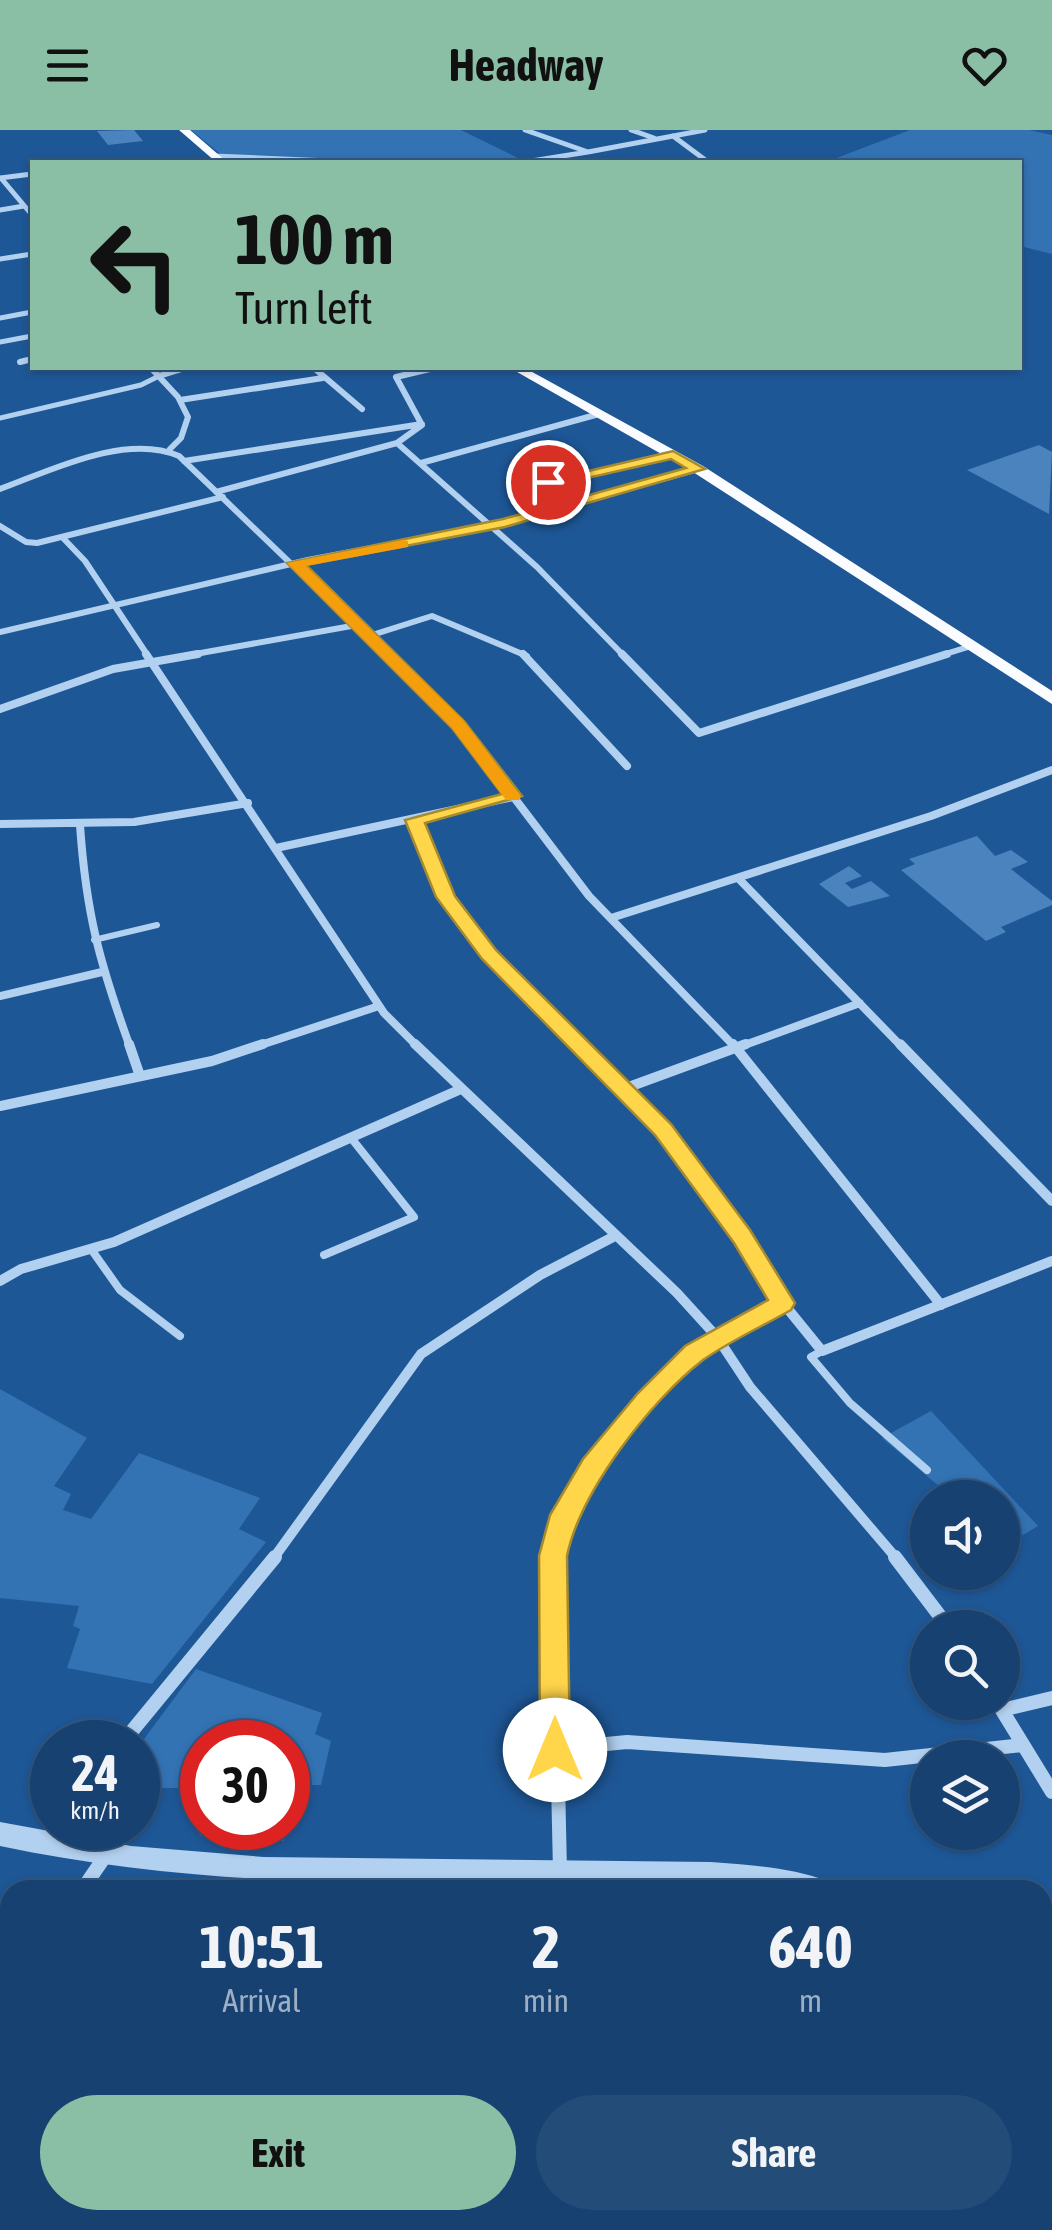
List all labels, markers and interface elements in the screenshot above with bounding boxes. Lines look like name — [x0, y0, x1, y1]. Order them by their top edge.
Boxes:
icon: menu — [40, 38, 95, 93]
icon: heart — [957, 38, 1012, 93]
text: Headway — [449, 39, 603, 91]
text: 100 m — [235, 199, 394, 279]
icon: left — [70, 200, 200, 330]
text: Turn left — [235, 282, 373, 334]
pin — [506, 440, 591, 525]
icon: arrive — [521, 455, 576, 510]
map controls — [910, 1480, 1020, 1850]
button: sound — [910, 1480, 1020, 1590]
button: search — [910, 1610, 1020, 1720]
position arrow — [503, 1698, 607, 1802]
speed limit sign: 30 — [180, 1720, 310, 1850]
button: layers — [910, 1740, 1020, 1850]
text: 24 — [71, 1744, 118, 1802]
text: km/h — [70, 1796, 120, 1824]
text: 10:51 — [199, 1912, 324, 1981]
text: 2 — [532, 1912, 560, 1981]
text: 640 — [768, 1912, 853, 1981]
text: Arrival — [222, 1982, 301, 2019]
text: min — [523, 1982, 569, 2019]
text: m — [799, 1982, 822, 2019]
button: Exit — [40, 2095, 516, 2210]
button: Share — [536, 2095, 1012, 2210]

